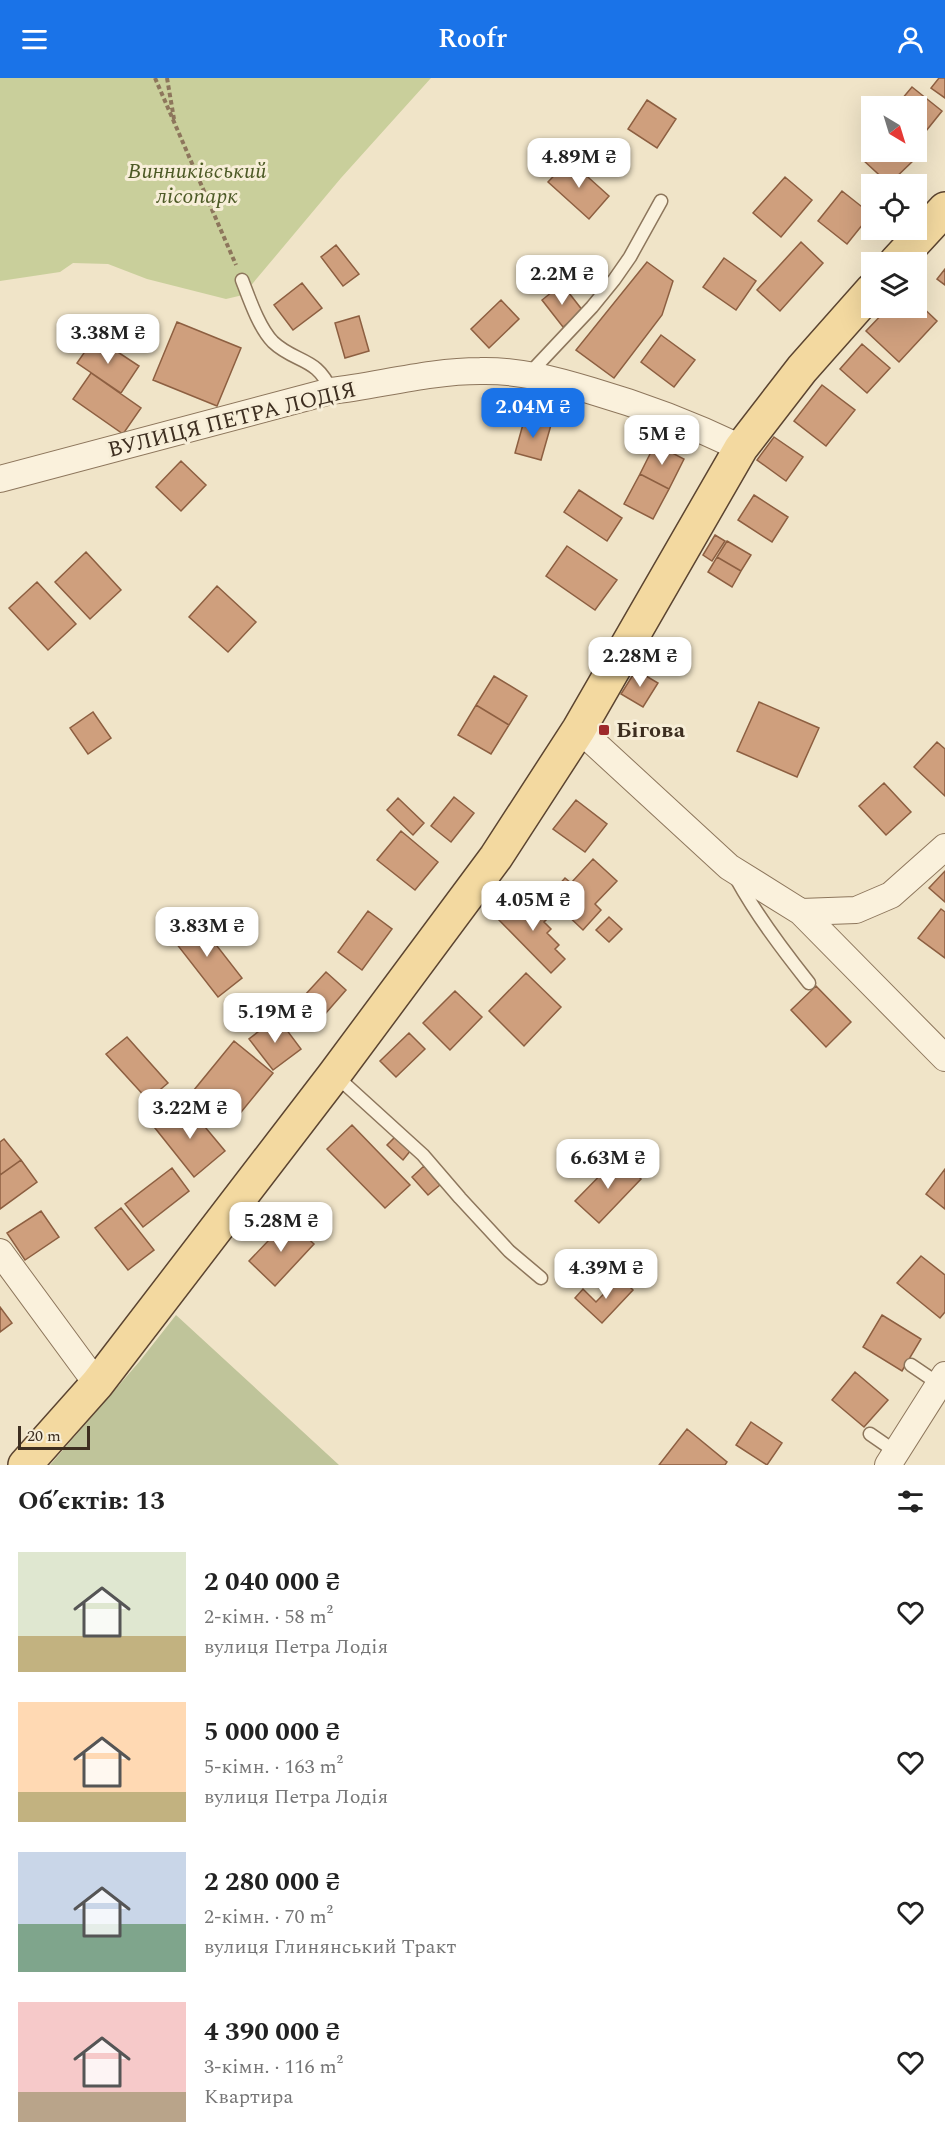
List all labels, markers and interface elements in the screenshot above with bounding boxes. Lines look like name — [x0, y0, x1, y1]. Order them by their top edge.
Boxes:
text: Roofr — [438, 18, 507, 60]
icon: menu — [18, 23, 51, 56]
icon: person — [894, 23, 927, 56]
north arrow — [861, 96, 927, 162]
map controls — [861, 96, 927, 318]
pin: 4.89M ₴ — [524, 138, 634, 189]
text: 4.89M ₴ — [541, 142, 617, 172]
park label: Винниківський лісопарк — [127, 155, 267, 213]
button: locate — [861, 174, 927, 240]
button: layers — [861, 252, 927, 318]
pin: 2.2M ₴ — [513, 255, 611, 306]
text: 2.2M ₴ — [530, 259, 594, 289]
pin: 3.38M ₴ — [53, 314, 163, 365]
text: 3.38M ₴ — [70, 318, 146, 348]
street label: ВУЛИЦЯ ПЕТРА ЛОДІЯ — [104, 373, 360, 467]
pin: 2.04M ₴ — [478, 388, 588, 439]
text: 2.04M ₴ — [495, 392, 571, 422]
pin: 5M ₴ — [626, 415, 698, 466]
text: 5M ₴ — [638, 419, 686, 449]
pin: 2.28M ₴ — [585, 637, 695, 688]
text: 2.28M ₴ — [602, 641, 678, 671]
place label: Бігова — [616, 714, 686, 747]
marker: Бігова — [597, 723, 611, 737]
pin: 4.05M ₴ — [478, 881, 588, 932]
text: 4.05M ₴ — [495, 885, 571, 915]
pin: 3.83M ₴ — [152, 907, 262, 958]
text: 3.83M ₴ — [169, 911, 245, 941]
pin: 5.19M ₴ — [220, 993, 330, 1044]
text: 5.19M ₴ — [237, 997, 313, 1027]
pin: 3.22M ₴ — [135, 1089, 245, 1140]
text: 3.22M ₴ — [152, 1093, 228, 1123]
pin: 6.63M ₴ — [553, 1139, 663, 1190]
text: 6.63M ₴ — [570, 1143, 646, 1173]
pin: 5.28M ₴ — [226, 1202, 336, 1253]
text: 5.28M ₴ — [243, 1206, 319, 1236]
pin: 4.39M ₴ — [551, 1249, 661, 1300]
text: 4.39M ₴ — [568, 1253, 644, 1283]
scale bar — [18, 1423, 90, 1450]
text: 20 m — [27, 1424, 61, 1448]
text: Об’єктів: 13 — [18, 1481, 165, 1521]
icon: filters — [894, 1485, 927, 1518]
text: 2 040 000 ₴ — [204, 1562, 340, 1602]
icon: home — [66, 1576, 138, 1648]
icon: heart — [894, 1596, 927, 1629]
text: 2-кімн. · 58 m² — [204, 1602, 333, 1632]
text: вулиця Петра Лодія — [204, 1632, 388, 1662]
text: 5 000 000 ₴ — [204, 1712, 340, 1752]
icon: home — [66, 1726, 138, 1798]
icon: heart — [894, 1746, 927, 1779]
text: 5-кімн. · 163 m² — [204, 1752, 343, 1782]
text: вулиця Петра Лодія — [204, 1782, 388, 1812]
text: 2 280 000 ₴ — [204, 1862, 340, 1902]
icon: home — [66, 1876, 138, 1948]
icon: heart — [894, 1896, 927, 1929]
text: 2-кімн. · 70 m² — [204, 1902, 333, 1932]
text: вулиця Глинянський Тракт — [204, 1932, 456, 1962]
text: 4 390 000 ₴ — [204, 2012, 340, 2052]
icon: home — [66, 2026, 138, 2098]
icon: heart — [894, 2046, 927, 2079]
text: 3-кімн. · 116 m² — [204, 2052, 343, 2082]
text: Квартира — [204, 2082, 293, 2112]

